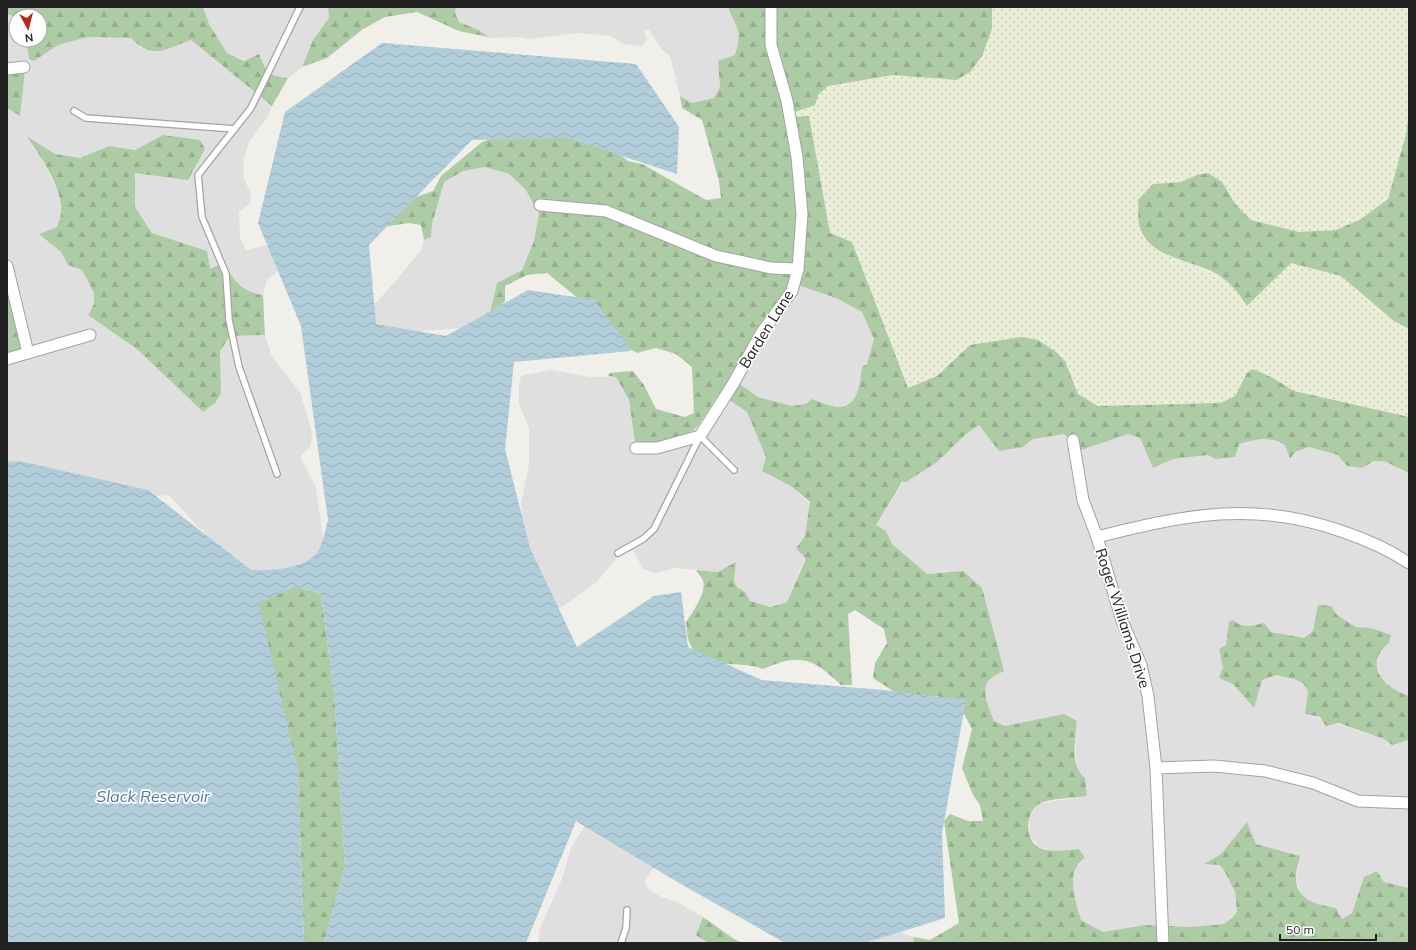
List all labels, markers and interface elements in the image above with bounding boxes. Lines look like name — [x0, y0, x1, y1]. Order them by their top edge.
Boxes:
north arrow — [8, 8, 48, 48]
text: N — [24, 30, 34, 45]
street label: Barden Lane — [734, 286, 798, 372]
street label: Roger Williams Drive — [1091, 546, 1155, 690]
water label: Slack Reservoir — [96, 786, 211, 806]
scale bar — [1280, 916, 1376, 942]
text: 50 m — [1286, 922, 1314, 937]

